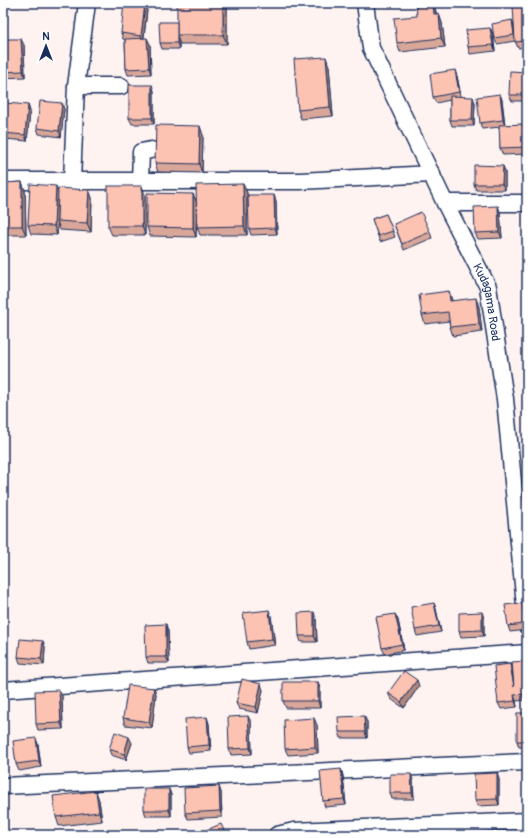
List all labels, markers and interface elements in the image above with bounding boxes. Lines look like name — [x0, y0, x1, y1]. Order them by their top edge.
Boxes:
north arrow — [26, 26, 66, 66]
text: N — [42, 30, 50, 43]
street label: Kudagama Road — [469, 261, 503, 342]

